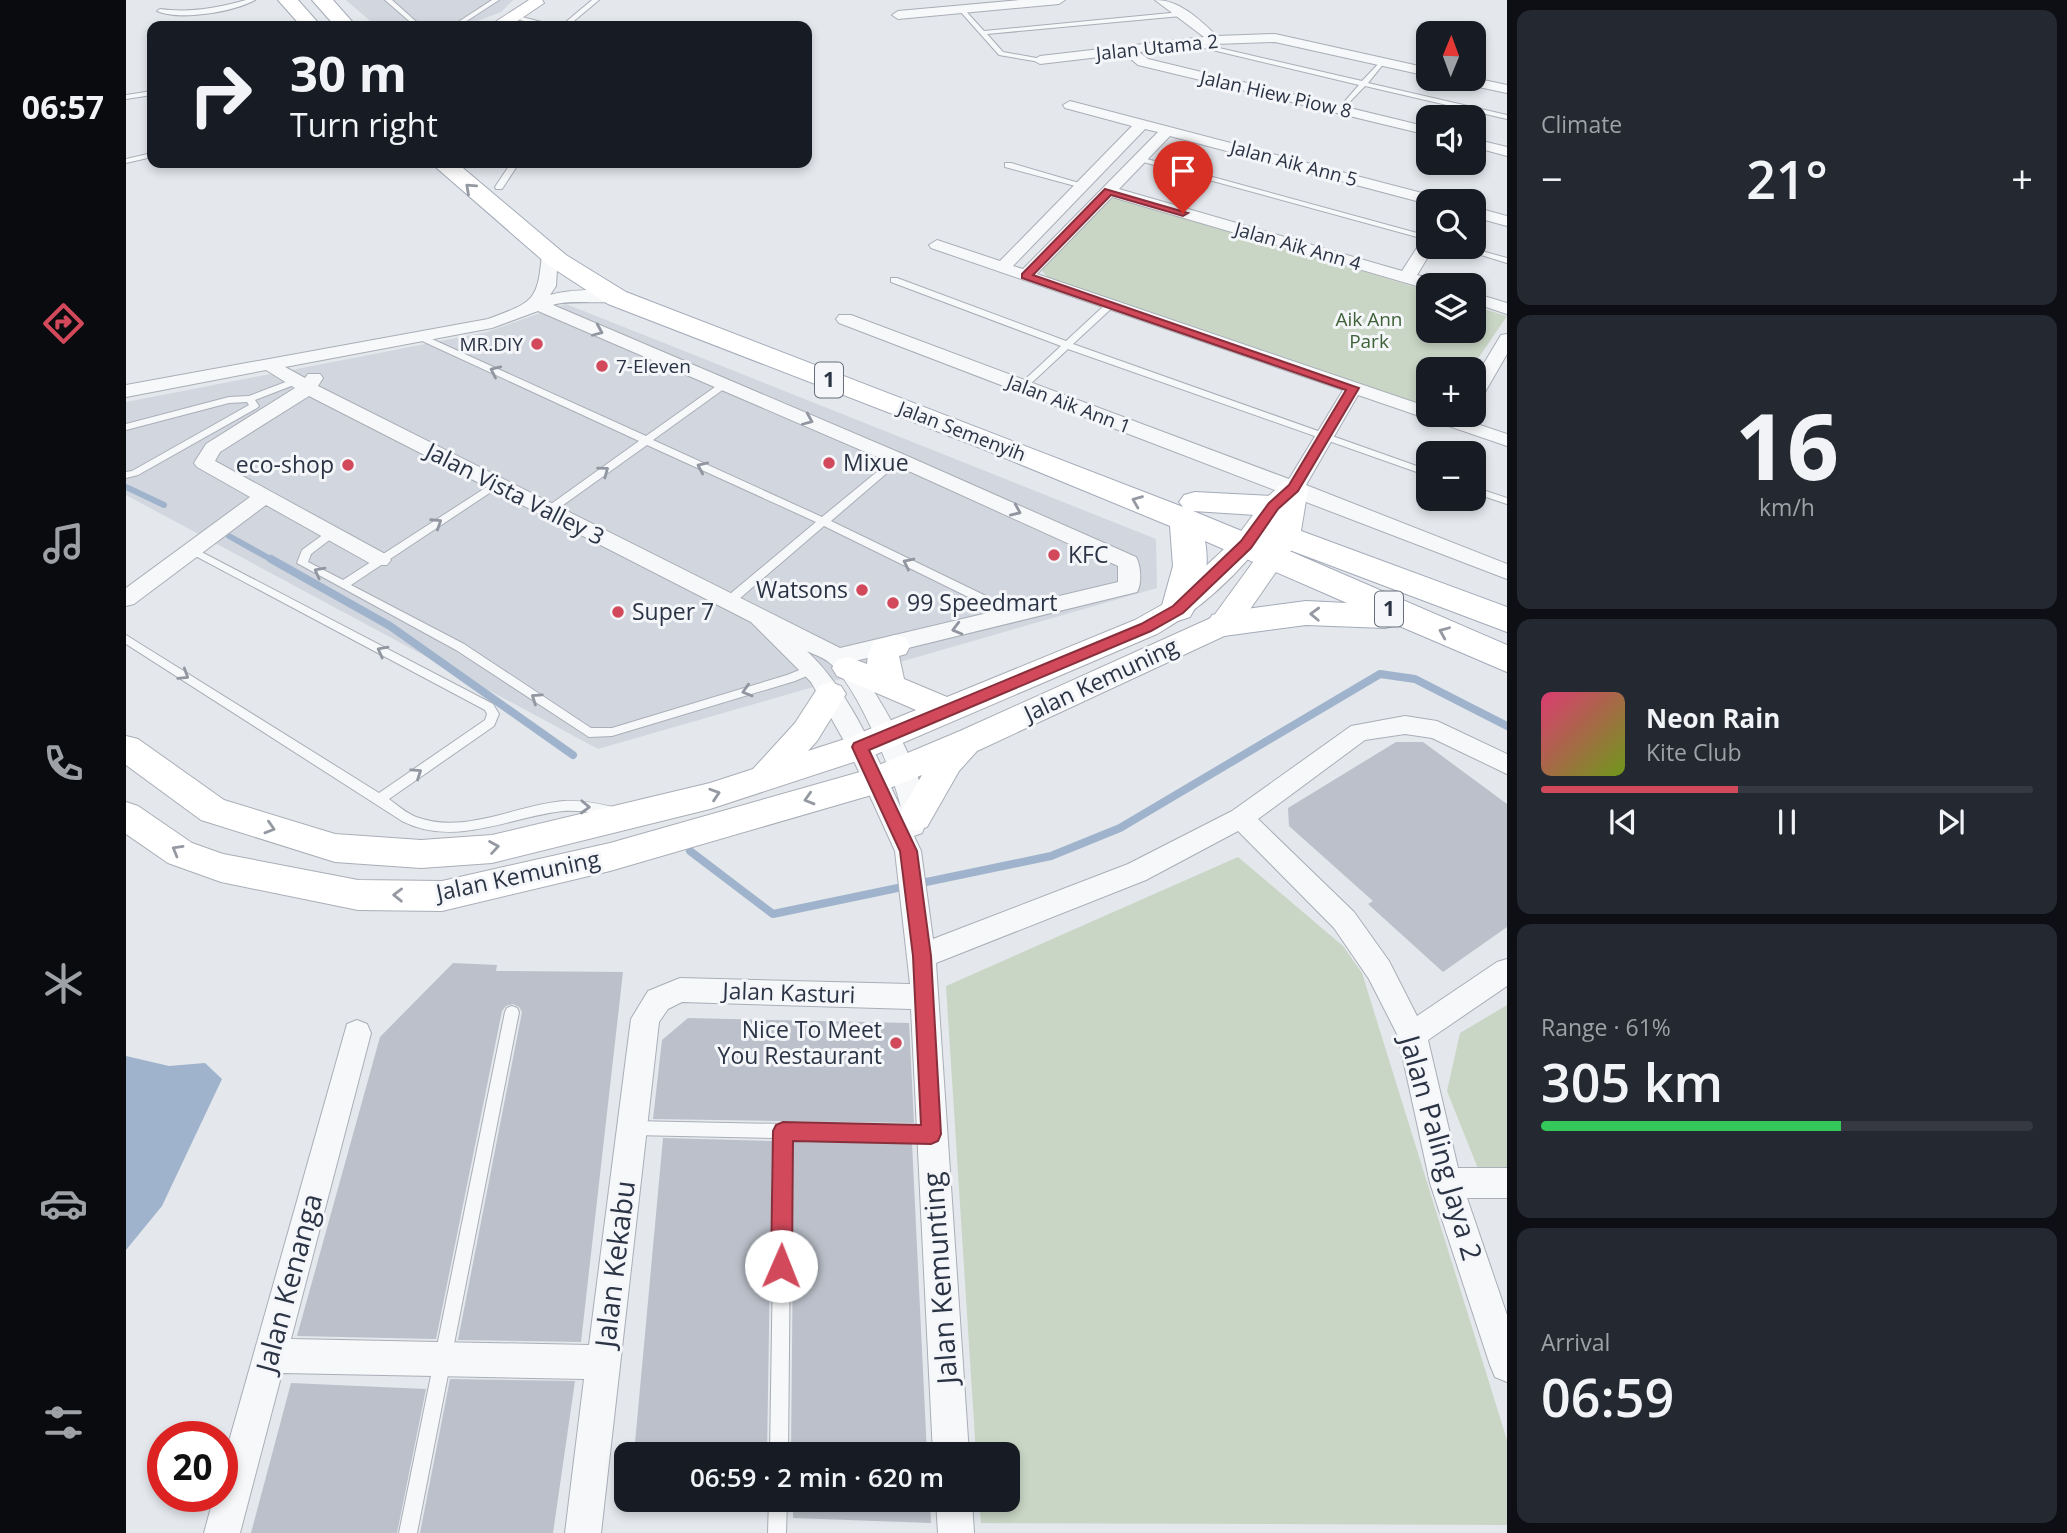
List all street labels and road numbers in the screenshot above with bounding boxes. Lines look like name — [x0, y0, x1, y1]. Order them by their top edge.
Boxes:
street label: Jalan Utama 2 — [1093, 28, 1219, 67]
street label: Jalan Hiew Piow 8 — [1196, 63, 1354, 124]
street label: Jalan Aik Ann 5 — [1226, 133, 1360, 192]
street label: Jalan Aik Ann 4 — [1230, 215, 1364, 277]
road number: 1 — [815, 362, 843, 398]
street label: Jalan Aik Ann 1 — [1002, 368, 1135, 440]
street label: Jalan Semenyih — [893, 394, 1029, 467]
street label: Jalan Vista Valley 3 — [419, 433, 610, 552]
road number: 1 — [1375, 592, 1403, 626]
street label: Jalan Kemuning — [1017, 629, 1183, 730]
street label: Jalan Kemuning — [431, 842, 603, 908]
street label: Jalan Kasturi — [720, 974, 856, 1010]
street label: Jalan Paling Jaya 2 — [1391, 1028, 1492, 1265]
street label: Jalan Kemunting — [913, 1171, 966, 1388]
street label: Jalan Kekabu — [585, 1178, 643, 1352]
street label: Jalan Kenanga — [245, 1189, 330, 1379]

